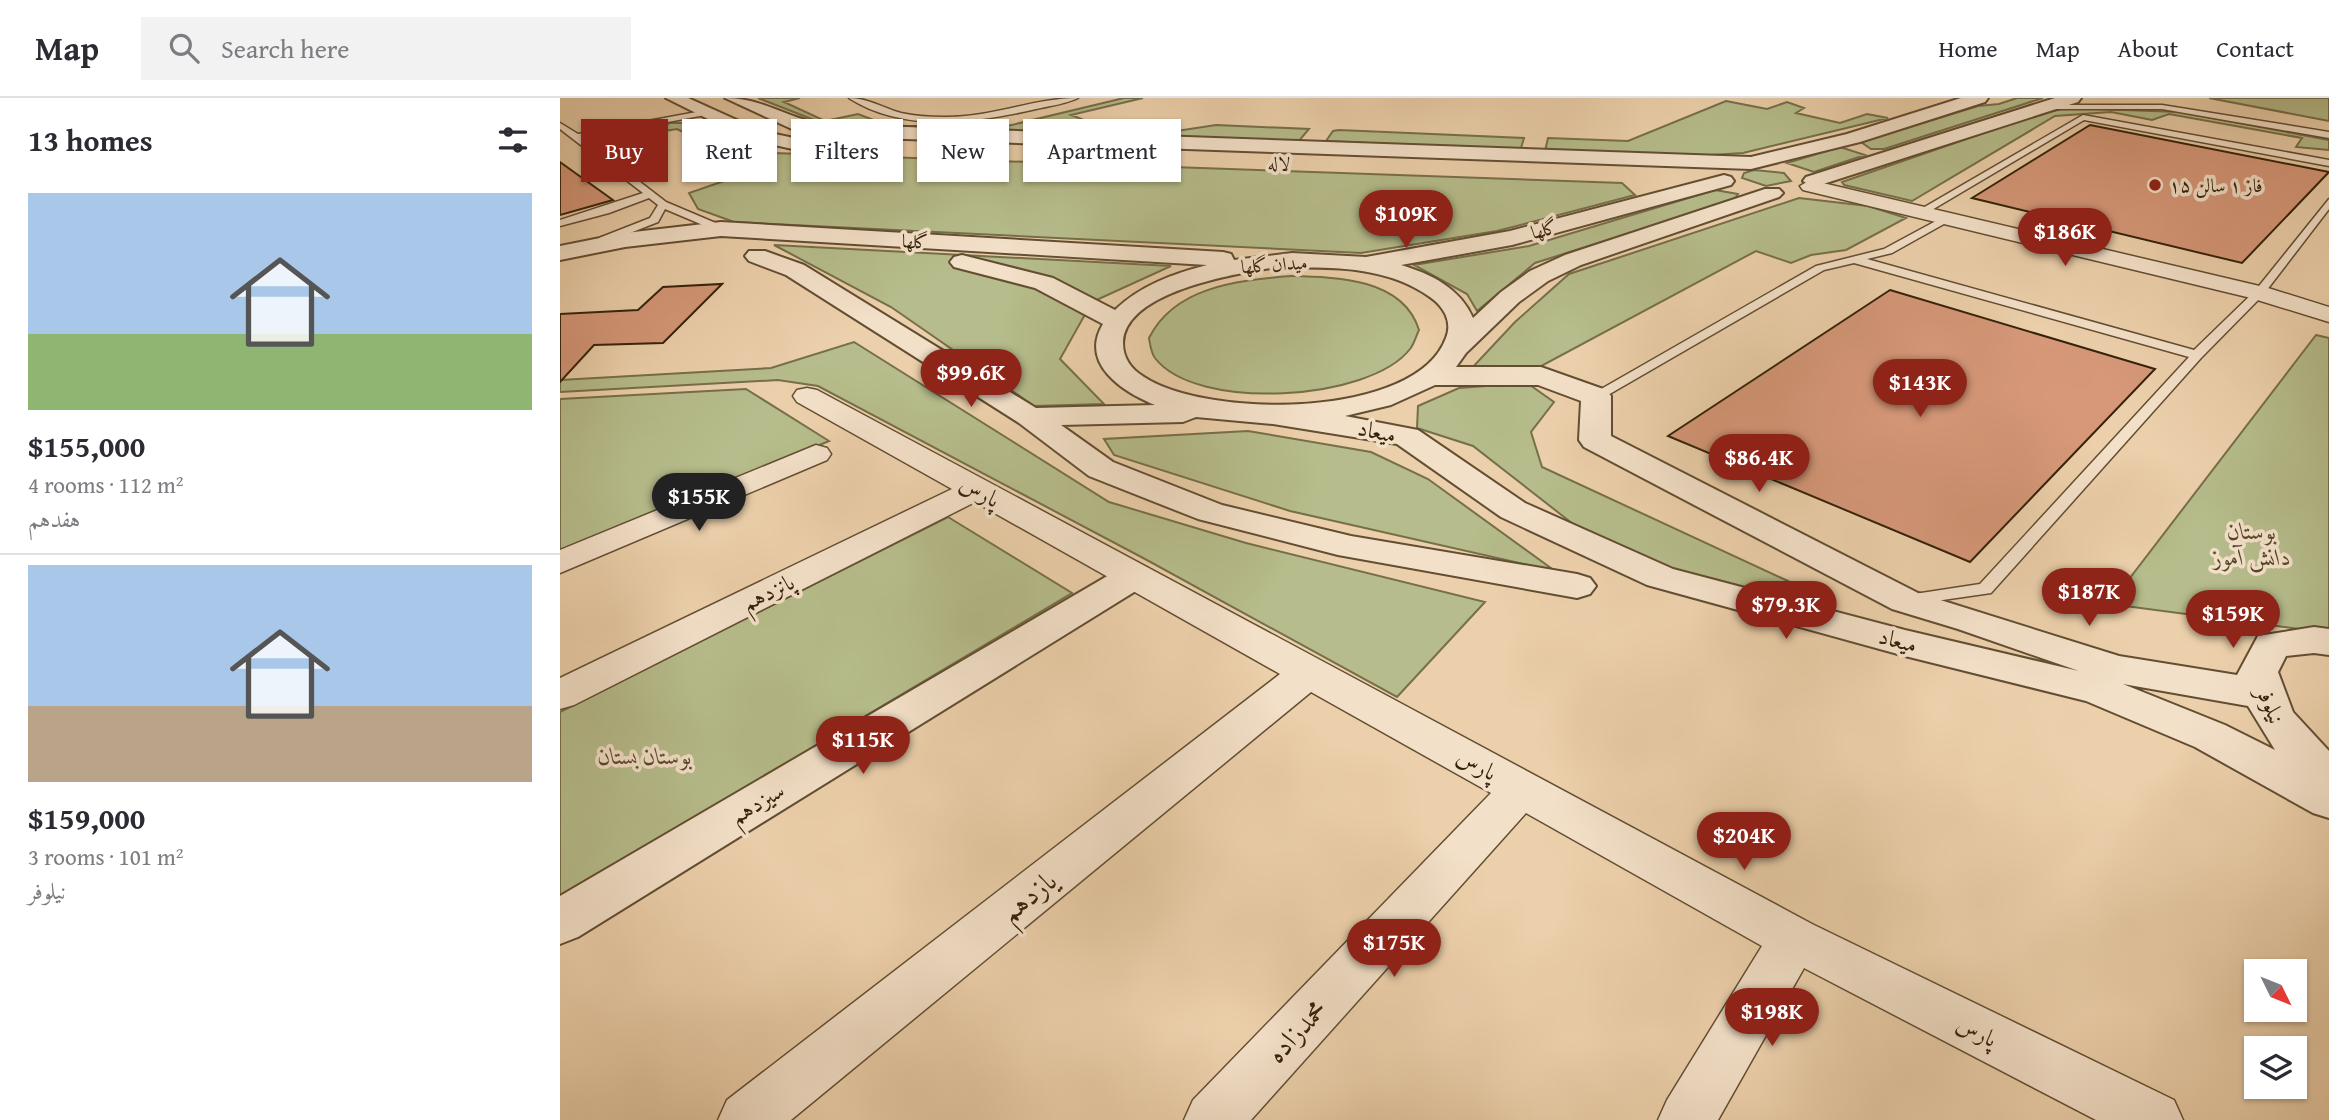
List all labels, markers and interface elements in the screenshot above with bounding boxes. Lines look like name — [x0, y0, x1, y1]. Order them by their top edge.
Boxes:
search box — [141, 17, 631, 80]
text: Map — [35, 24, 99, 72]
icon: search — [165, 29, 203, 67]
text: Search here — [221, 29, 349, 68]
text: Home — [1939, 31, 1998, 66]
text: Map — [2036, 31, 2080, 66]
text: About — [2118, 31, 2178, 66]
text: Contact — [2216, 31, 2294, 66]
text: 13 homes — [28, 118, 153, 162]
chip: Buy — [581, 119, 668, 182]
chip: Rent — [682, 119, 777, 182]
chip: Filters — [791, 119, 903, 182]
chip: New — [917, 119, 1009, 182]
chip: Apartment — [1023, 119, 1181, 182]
icon: filters — [494, 121, 532, 159]
street label: لاله — [1267, 149, 1291, 177]
place label: فاز ۱ سالن ۱۵ — [2169, 171, 2263, 199]
marker: فاز ۱ سالن ۱۵ — [2147, 177, 2163, 193]
pin: $109K — [1357, 190, 1455, 250]
text: $109K — [1375, 196, 1437, 229]
pin: $186K — [2016, 208, 2114, 268]
street label: گلها — [1528, 212, 1560, 246]
text: $186K — [2034, 214, 2096, 247]
street label: گلها — [901, 226, 929, 256]
icon: home — [217, 239, 343, 365]
street label: میدان گلها — [1240, 248, 1308, 280]
pin: $99.6K — [914, 350, 1028, 409]
text: $99.6K — [937, 355, 1005, 388]
pin: $143K — [1871, 360, 1969, 419]
text: $143K — [1889, 365, 1951, 398]
street label: میعاد — [1355, 410, 1399, 451]
text: $155,000 — [28, 424, 145, 468]
pin: $86.4K — [1702, 434, 1816, 494]
text: $86.4K — [1725, 440, 1793, 473]
street label: پارس — [954, 466, 1008, 517]
text: 4 rooms · 112 m² — [28, 468, 183, 501]
pin: $155K — [650, 474, 748, 533]
text: $155K — [668, 479, 730, 512]
text: هفدهم — [28, 502, 80, 535]
park label: بوستان دانش آموز — [2211, 514, 2291, 573]
street label: پانزدهم — [736, 564, 804, 624]
pin: $187K — [2040, 568, 2138, 628]
text: $187K — [2058, 574, 2120, 607]
pin: $79.3K — [1729, 582, 1843, 641]
text: $79.3K — [1752, 587, 1820, 620]
pin: $159K — [2184, 590, 2282, 650]
text: $159K — [2202, 596, 2264, 629]
icon: home — [217, 611, 343, 737]
street label: میعاد — [1875, 619, 1921, 660]
street label: نیلوفر — [2248, 679, 2294, 729]
pin: $115K — [814, 716, 912, 776]
text: $115K — [832, 722, 894, 755]
park label: بوستان بستان — [598, 739, 693, 772]
street label: پارس — [1451, 739, 1505, 790]
street label: سیزدهم — [723, 773, 793, 837]
text: $159,000 — [28, 796, 145, 840]
pin: $204K — [1695, 812, 1793, 872]
text: $204K — [1713, 818, 1775, 851]
text: 3 rooms · 101 m² — [28, 840, 183, 873]
street label: یازدهم — [990, 859, 1071, 937]
text: نیلوفر — [28, 874, 66, 907]
pin: $175K — [1345, 920, 1443, 979]
text: $175K — [1363, 925, 1425, 958]
north arrow — [2244, 959, 2306, 1022]
map controls — [2244, 959, 2307, 1099]
pin: $198K — [1723, 988, 1821, 1048]
street label: محمدزاده — [1255, 990, 1336, 1072]
text: $198K — [1741, 994, 1803, 1027]
street label: پارس — [1951, 1006, 2005, 1056]
button: layers — [2244, 1036, 2307, 1099]

